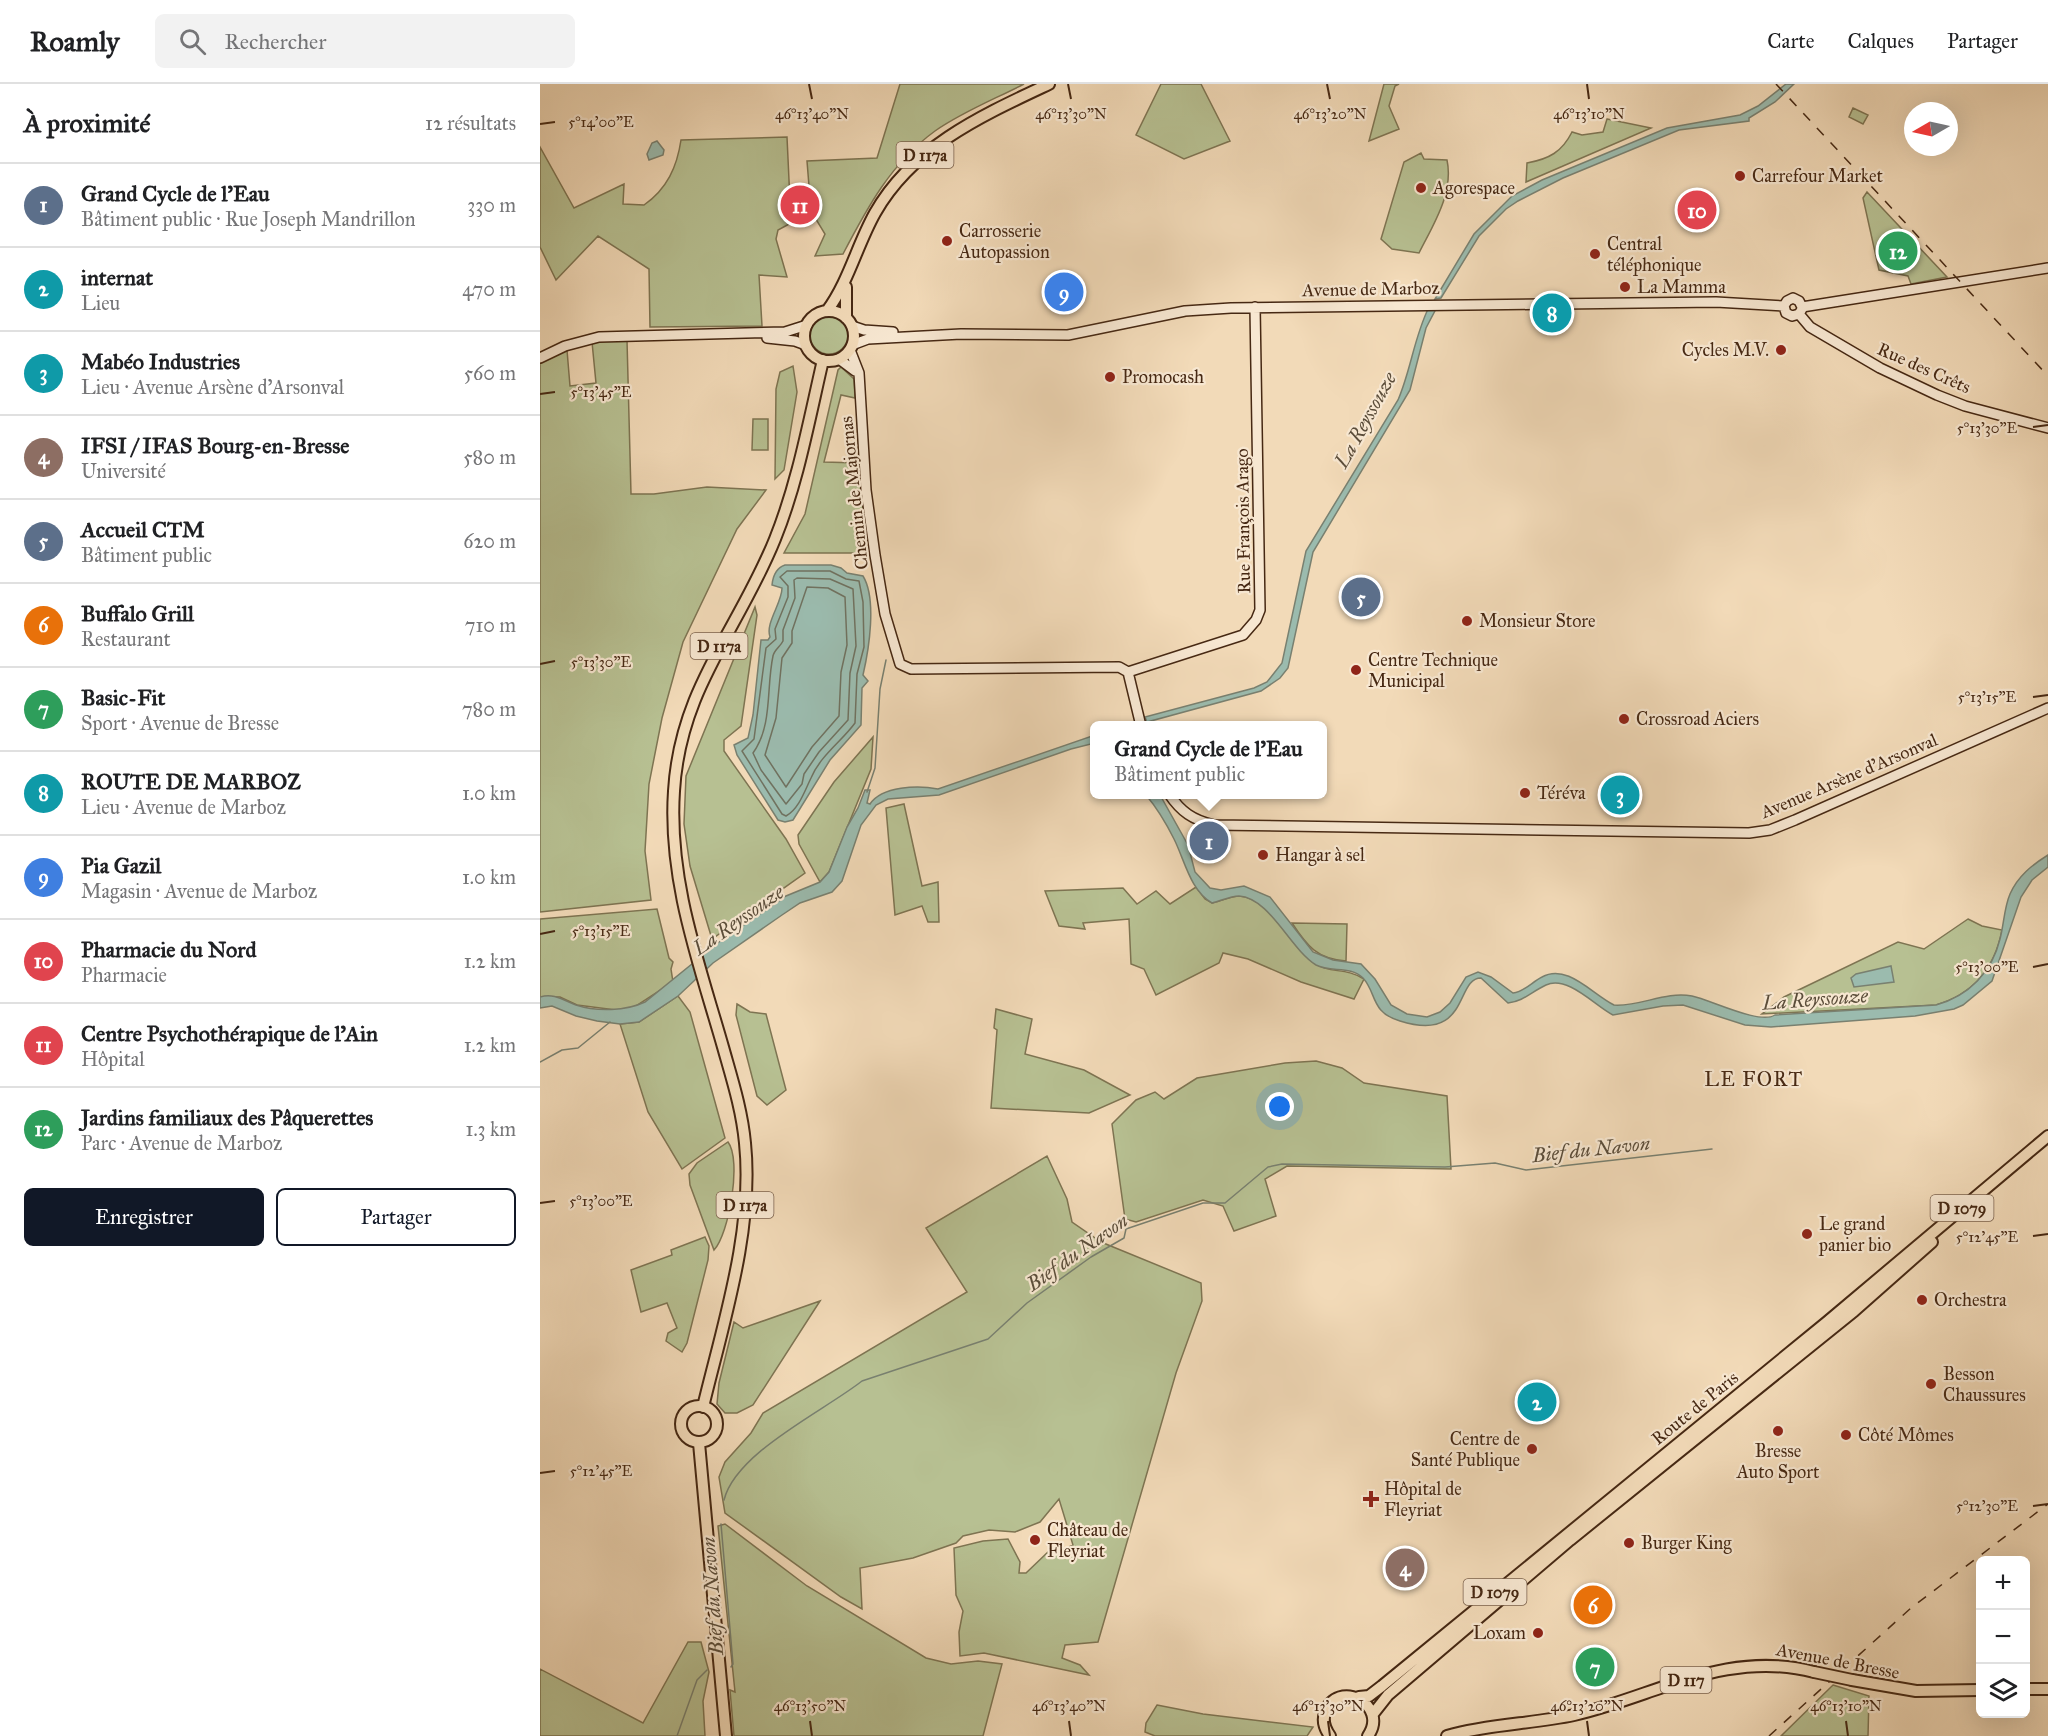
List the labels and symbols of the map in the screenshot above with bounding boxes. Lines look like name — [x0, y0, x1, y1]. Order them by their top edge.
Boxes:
north arrow — [1904, 102, 1958, 156]
text: 46°13'40"N — [775, 105, 849, 123]
text: 46°13'30"N — [1035, 105, 1107, 123]
text: 46°13'20"N — [1294, 105, 1367, 123]
text: 46°13'10"N — [1553, 105, 1625, 123]
text: 5°14'00"E — [568, 113, 634, 131]
road number: D 117a — [896, 142, 954, 168]
place label: Carrefour Market — [1752, 165, 1884, 187]
marker: Carrefour Market — [1733, 169, 1747, 183]
place label: Agorespace — [1432, 177, 1515, 200]
marker: Agorespace — [1414, 181, 1428, 195]
pin: 11 — [780, 182, 820, 228]
pin: 10 — [1678, 188, 1716, 232]
place label: Carrosserie Autopassion — [958, 220, 1050, 263]
pin: 12 — [1878, 228, 1918, 274]
place label: Central téléphonique — [1607, 233, 1702, 277]
marker: Carrosserie Autopassion — [940, 234, 954, 248]
marker: Central téléphonique — [1588, 247, 1602, 261]
pin: 9 — [1044, 270, 1084, 314]
place label: La Mamma — [1637, 276, 1726, 298]
street label: Avenue de Marboz — [1301, 277, 1440, 301]
marker: La Mamma — [1618, 280, 1632, 294]
pin: 8 — [1532, 290, 1572, 336]
street label: Rue des Crêts — [1874, 338, 1974, 398]
place label: Cycles M.V. — [1682, 339, 1769, 361]
marker: Cycles M.V. — [1774, 343, 1788, 357]
place label: Promocash — [1122, 366, 1204, 388]
water label: La Reyssouze — [1328, 367, 1401, 473]
marker: Promocash — [1103, 370, 1117, 384]
text: 5°13'45"E — [570, 383, 632, 401]
street label: Chemin de Majornas — [835, 415, 873, 571]
text: 5°13'30"E — [1957, 419, 2018, 437]
street label: Rue François Arago — [1231, 448, 1256, 594]
pin: 5 — [1342, 574, 1380, 620]
place label: Monsieur Store — [1479, 610, 1595, 632]
marker: Monsieur Store — [1460, 614, 1474, 628]
road number: D 117a — [690, 633, 747, 659]
place label: Centre Technique Municipal — [1368, 649, 1498, 692]
text: 5°13'30"E — [571, 653, 632, 671]
marker: Centre Technique Municipal — [1349, 663, 1363, 677]
text: 5°13'15"E — [1958, 688, 2017, 706]
place label: Crossroad Aciers — [1636, 708, 1759, 730]
marker: Crossroad Aciers — [1617, 712, 1631, 726]
street label: Avenue Arsène d'Arsonval — [1756, 729, 1941, 824]
pin: 3 — [1600, 772, 1640, 818]
place label: Téréva — [1537, 782, 1586, 804]
marker: Téréva — [1518, 786, 1532, 800]
pin: 1 — [1190, 818, 1228, 864]
place label: Hangar à sel — [1275, 844, 1365, 867]
marker: Hangar à sel — [1256, 848, 1270, 862]
water label: La Reyssouze — [687, 880, 789, 961]
text: 5°13'15"E — [572, 922, 631, 940]
text: 5°13'00"E — [1955, 958, 2019, 976]
water label: La Reyssouze — [1760, 983, 1869, 1015]
district label: LE FORT — [1704, 1067, 1804, 1091]
your location — [1265, 1092, 1294, 1121]
water label: Bief du Navon — [1530, 1131, 1652, 1167]
text: 5°13'00"E — [569, 1192, 633, 1210]
road number: D 117a — [716, 1192, 774, 1218]
road number: D 1079 — [1930, 1195, 1994, 1221]
water label: Bief du Navon — [1021, 1208, 1133, 1296]
place label: Le grand panier bio — [1818, 1213, 1891, 1256]
marker: Le grand panier bio — [1800, 1227, 1814, 1241]
text: 5°12'45"E — [1956, 1228, 2019, 1246]
place label: Orchestra — [1934, 1289, 2007, 1311]
marker: Orchestra — [1915, 1293, 1929, 1307]
place label: Besson Chaussures — [1943, 1363, 2026, 1406]
street label: Route de Paris — [1647, 1366, 1743, 1450]
marker: Besson Chaussures — [1924, 1377, 1938, 1391]
pin: 2 — [1518, 1380, 1556, 1424]
marker: Bresse Auto Sport — [1771, 1424, 1785, 1438]
place label: Côté Mômes — [1858, 1424, 1954, 1446]
place label: Centre de Santé Publique — [1411, 1428, 1520, 1472]
marker: Côté Mômes — [1839, 1428, 1853, 1442]
place label: Bresse Auto Sport — [1736, 1440, 1820, 1483]
marker: Centre de Santé Publique — [1525, 1442, 1539, 1456]
text: 5°12'45"E — [570, 1462, 633, 1480]
place label: Hôpital de Fleyriat — [1384, 1478, 1462, 1521]
marker: Hôpital de Fleyriat — [1362, 1490, 1380, 1508]
text: 5°12'30"E — [1956, 1497, 2018, 1515]
place label: Château de Fleyriat — [1047, 1519, 1128, 1562]
place label: Burger King — [1641, 1532, 1732, 1555]
marker: Château de Fleyriat — [1028, 1533, 1042, 1547]
water label: Bief du Navon — [696, 1536, 728, 1657]
marker: Burger King — [1622, 1536, 1636, 1550]
pin: 4 — [1386, 1546, 1424, 1590]
road number: D 1079 — [1464, 1579, 1526, 1605]
pin: 6 — [1574, 1582, 1612, 1628]
place label: Loxam — [1473, 1622, 1526, 1644]
marker: Loxam — [1531, 1626, 1545, 1640]
street label: Avenue de Bresse — [1774, 1638, 1901, 1684]
pin: 7 — [1576, 1644, 1614, 1690]
road number: D 117 — [1660, 1667, 1712, 1693]
text: 46°13'50"N — [774, 1697, 847, 1715]
text: 46°13'40"N — [1032, 1697, 1106, 1715]
text: 46°13'30"N — [1292, 1697, 1364, 1715]
text: 46°13'20"N — [1551, 1697, 1624, 1715]
text: 46°13'10"N — [1810, 1697, 1882, 1715]

